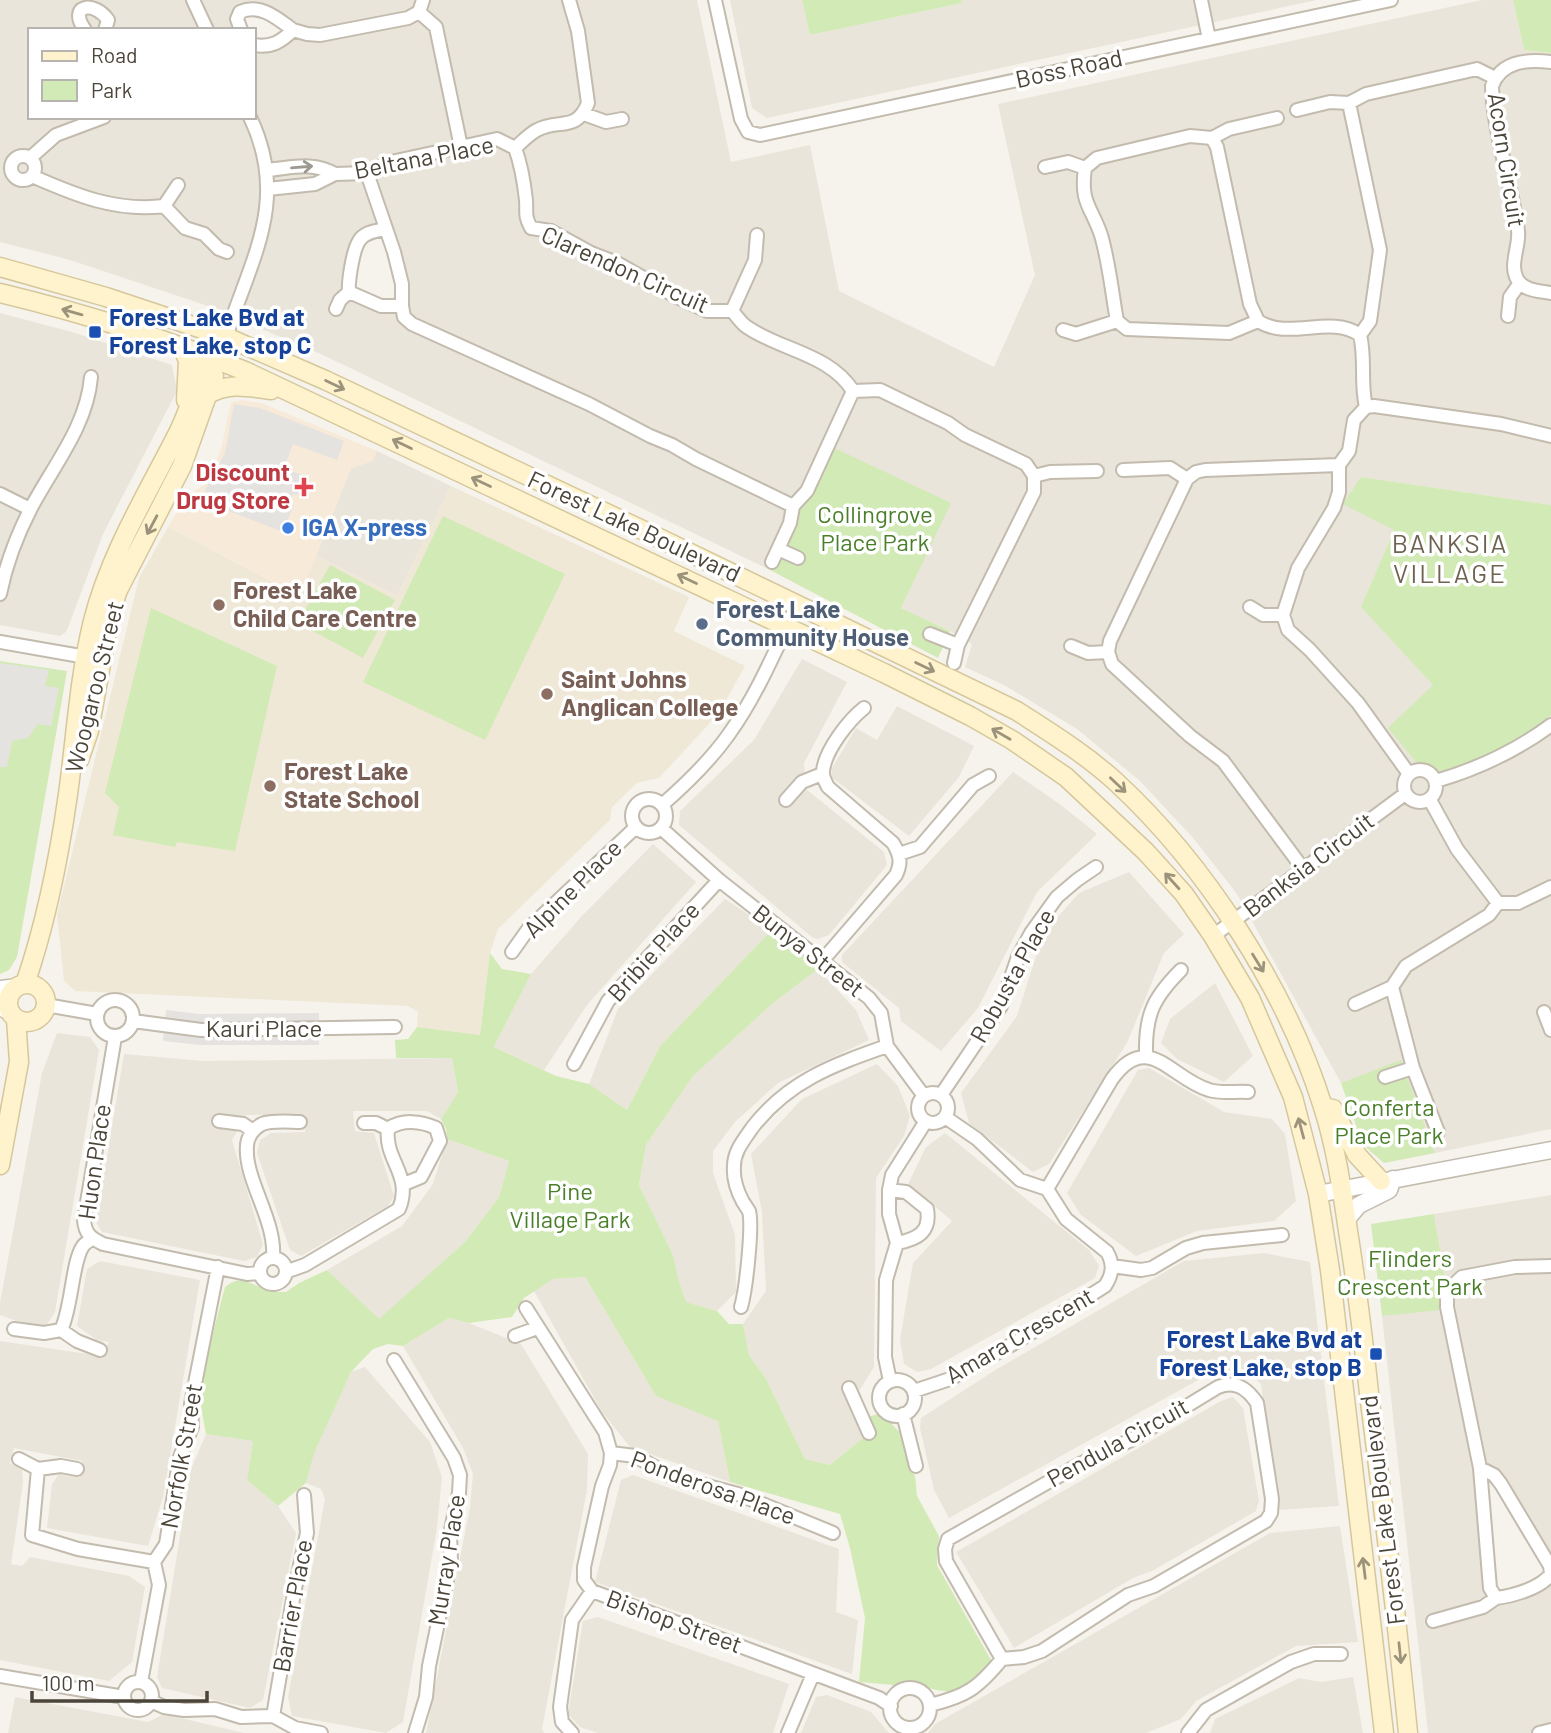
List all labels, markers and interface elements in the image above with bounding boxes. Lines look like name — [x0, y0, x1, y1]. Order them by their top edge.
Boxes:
legend — [28, 28, 256, 119]
text: Road — [91, 42, 137, 67]
street label: Boss Road — [1012, 42, 1125, 93]
text: Park — [91, 77, 132, 102]
street label: Acorn Circuit — [1483, 90, 1532, 229]
street label: Beltana Place — [351, 129, 496, 184]
one-way arrow — [290, 160, 313, 173]
street label: Clarendon Circuit — [538, 219, 714, 318]
place label: Forest Lake Bvd at Forest Lake, stop C — [109, 302, 311, 359]
one-way arrow — [61, 304, 83, 317]
marker: Forest Lake Bvd at Forest Lake, stop C — [87, 324, 103, 340]
one-way arrow — [324, 379, 345, 393]
one-way arrow — [392, 437, 413, 450]
place label: Discount Drug Store — [176, 457, 290, 514]
street label: Forest Lake Boulevard — [524, 464, 746, 588]
one-way arrow — [471, 474, 492, 488]
marker: Discount Drug Store — [296, 479, 312, 495]
park label: Collingrove Place Park — [817, 499, 933, 556]
place label: IGA X-press — [302, 512, 427, 541]
one-way arrow — [145, 514, 159, 535]
marker: IGA X-press — [280, 520, 296, 536]
district label: BANKSIA VILLAGE — [1392, 527, 1508, 588]
one-way arrow — [677, 571, 698, 585]
place label: Forest Lake Child Care Centre — [233, 575, 417, 632]
place label: Forest Lake Community House — [716, 594, 909, 651]
marker: Forest Lake Child Care Centre — [211, 597, 227, 613]
street label: Woogaroo Street — [58, 598, 129, 776]
marker: Forest Lake Community House — [694, 616, 710, 632]
one-way arrow — [914, 660, 935, 674]
place label: Saint Johns Anglican College — [561, 664, 738, 721]
marker: Saint Johns Anglican College — [539, 686, 555, 702]
one-way arrow — [991, 726, 1011, 740]
place label: Forest Lake State School — [284, 756, 419, 813]
one-way arrow — [1109, 776, 1126, 793]
marker: Forest Lake State School — [262, 778, 278, 794]
street label: Banksia Circuit — [1237, 805, 1379, 922]
street label: Alpine Place — [517, 833, 627, 943]
one-way arrow — [1164, 873, 1180, 891]
street label: Bribie Place — [601, 895, 705, 1007]
street label: Bunya Street — [747, 897, 871, 1002]
street label: Robusta Place — [963, 903, 1060, 1047]
one-way arrow — [1251, 953, 1265, 973]
street label: Kauri Place — [206, 1013, 322, 1042]
park label: Conferta Place Park — [1334, 1092, 1444, 1149]
street label: Huon Place — [71, 1102, 116, 1222]
one-way arrow — [1294, 1117, 1307, 1139]
park label: Pine Village Park — [509, 1176, 631, 1233]
park label: Flinders Crescent Park — [1337, 1243, 1483, 1300]
street label: Amara Crescent — [940, 1280, 1099, 1389]
place label: Forest Lake Bvd at Forest Lake, stop B — [1159, 1324, 1362, 1381]
marker: Forest Lake Bvd at Forest Lake, stop B — [1368, 1346, 1384, 1362]
street label: Norfolk Street — [154, 1381, 208, 1531]
street label: Pendula Circuit — [1041, 1391, 1193, 1493]
street label: Forest Lake Boulevard — [1353, 1394, 1410, 1627]
street label: Ponderosa Place — [627, 1443, 800, 1530]
street label: Murray Place — [421, 1492, 470, 1628]
street label: Barrier Place — [266, 1537, 317, 1674]
one-way arrow — [1358, 1557, 1371, 1580]
street label: Bishop Street — [603, 1583, 746, 1659]
one-way arrow — [1394, 1641, 1407, 1664]
scale bar — [32, 1660, 206, 1704]
text: 100 m — [42, 1670, 95, 1695]

